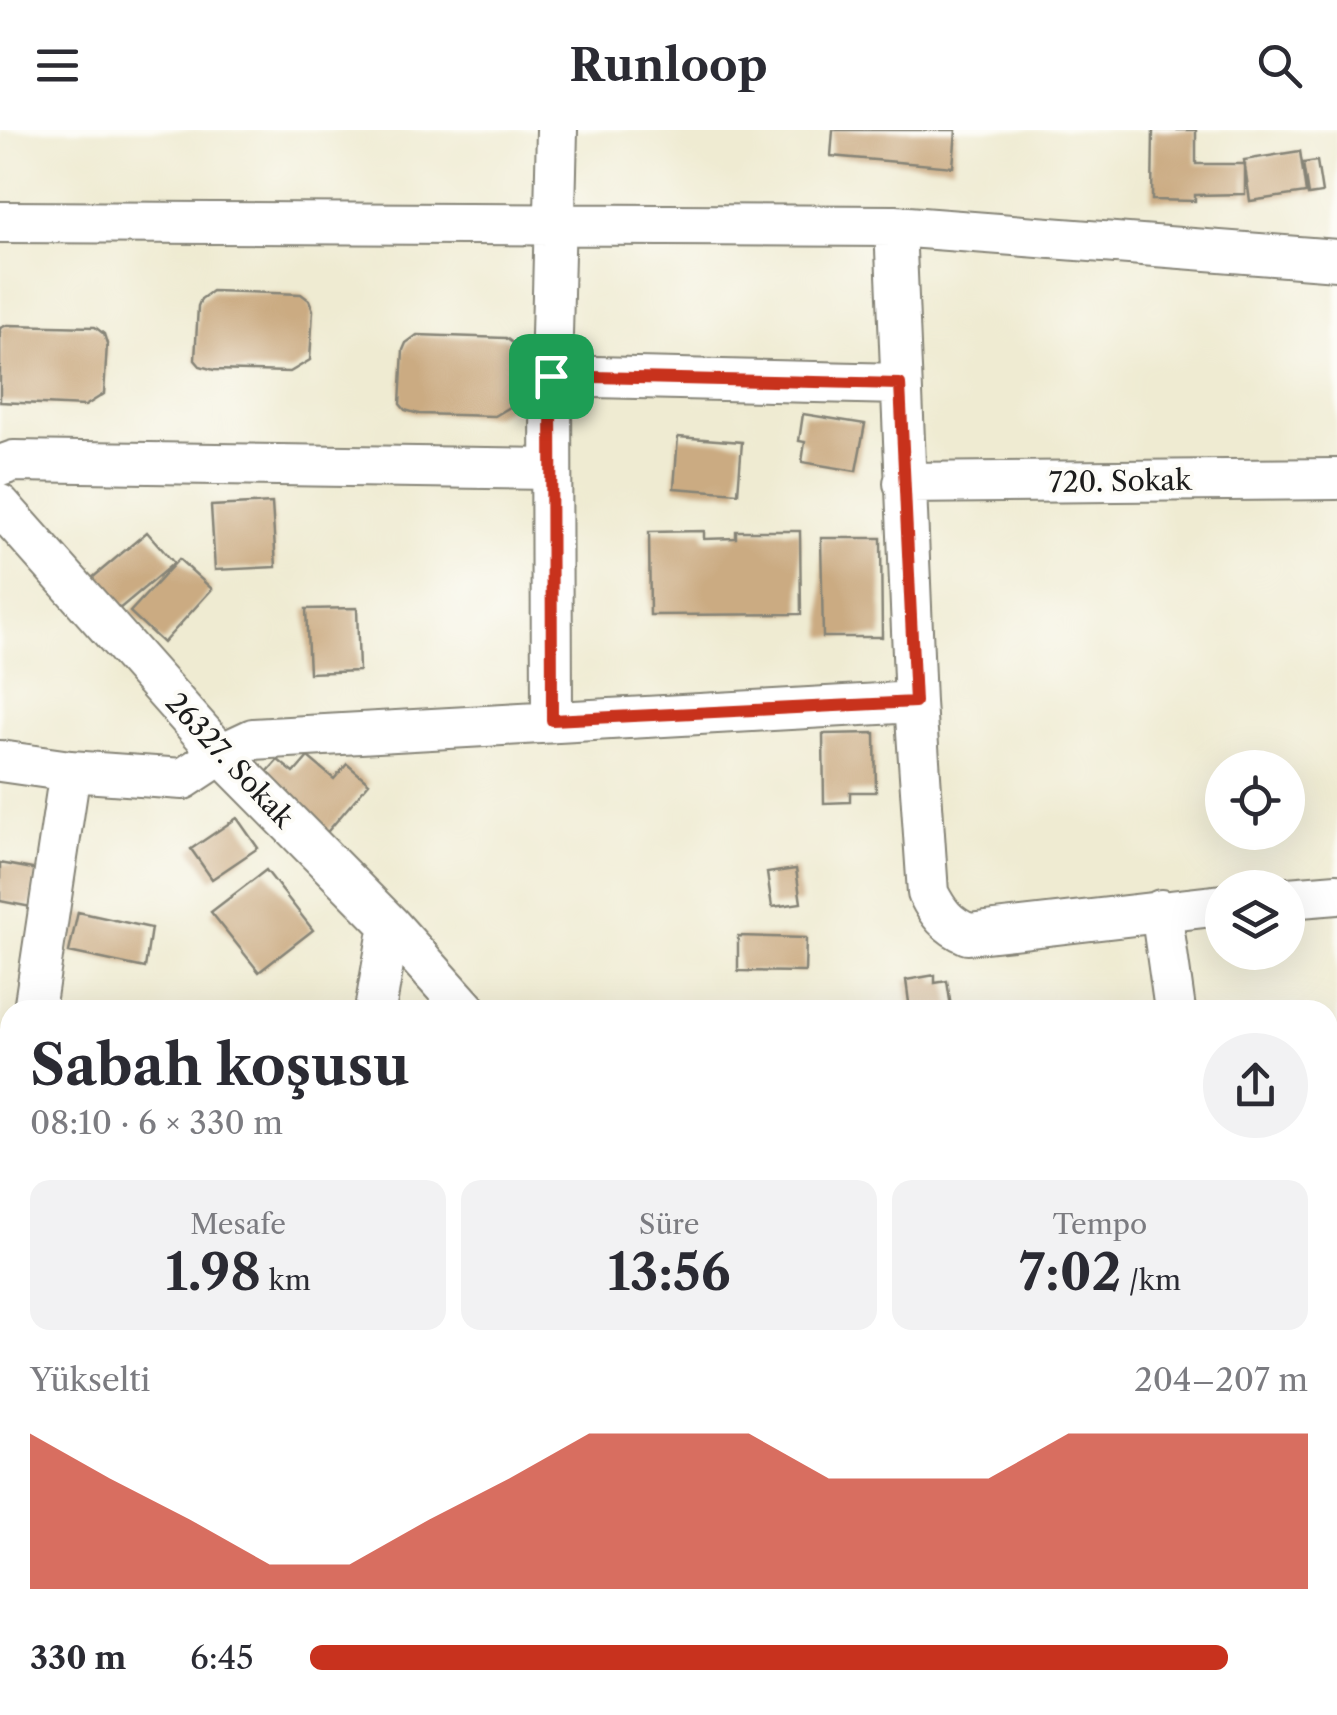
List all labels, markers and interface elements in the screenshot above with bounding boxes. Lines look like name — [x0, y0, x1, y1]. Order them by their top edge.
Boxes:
text: Runloop — [569, 37, 768, 93]
icon: menu — [30, 38, 85, 93]
icon: search — [1252, 38, 1307, 93]
pin — [509, 334, 594, 419]
icon: arrive — [524, 349, 579, 404]
street label: 720. Sokak — [1049, 463, 1193, 499]
street label: 26327. Sokak — [159, 686, 302, 836]
map controls — [1205, 750, 1305, 970]
button: locate — [1205, 750, 1305, 850]
button: layers — [1205, 870, 1305, 970]
text: Sabah koşusu — [30, 1032, 410, 1099]
button: share — [1203, 1033, 1308, 1138]
text: 08:10 · 6 × 330 m — [30, 1103, 283, 1142]
text: Mesafe — [190, 1207, 286, 1241]
text: Süre — [639, 1207, 699, 1241]
text: Tempo — [1053, 1207, 1147, 1241]
text: 1.98 — [165, 1241, 261, 1303]
text: 13:56 — [607, 1241, 731, 1303]
text: 7:02 — [1019, 1241, 1121, 1303]
text: km — [261, 1263, 311, 1297]
text: /km — [1121, 1263, 1181, 1297]
text: Yükselti — [30, 1360, 150, 1399]
text: 204–207 m — [1134, 1360, 1308, 1399]
text: 330 m — [30, 1638, 126, 1677]
text: 6:45 — [190, 1638, 254, 1677]

